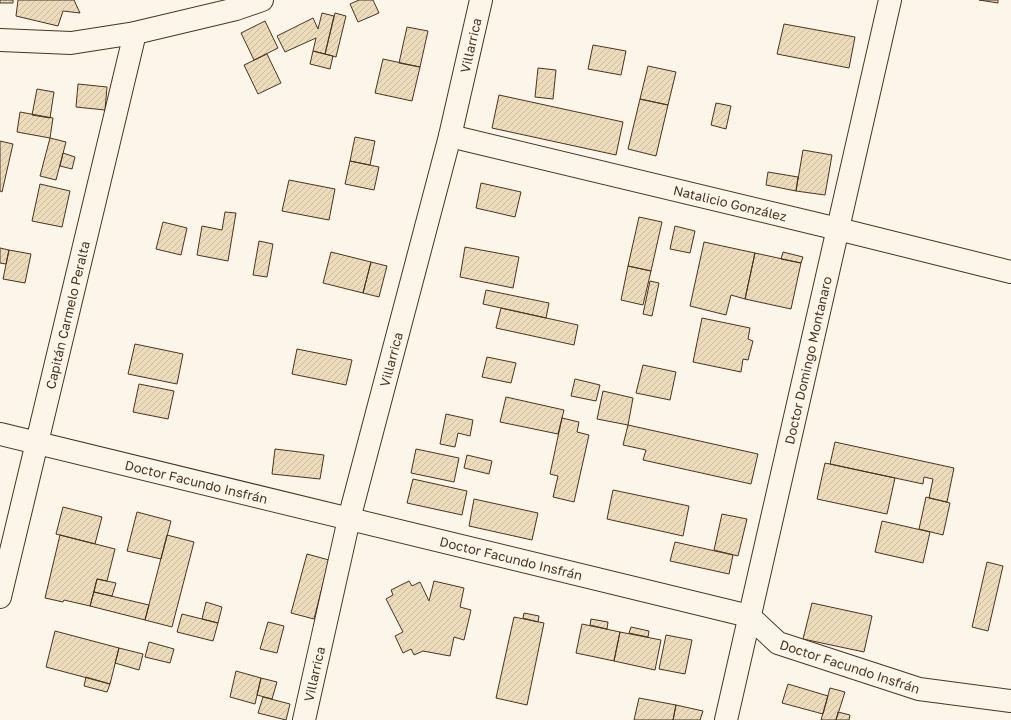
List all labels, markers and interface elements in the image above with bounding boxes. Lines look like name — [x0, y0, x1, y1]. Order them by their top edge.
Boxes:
street label: Villarrica — [457, 16, 485, 74]
street label: Natalicio González — [672, 182, 789, 225]
street label: Capitán Carmelo Peralta — [42, 239, 93, 391]
street label: Doctor Domingo Montanaro — [781, 274, 835, 446]
street label: Villarrica — [376, 330, 406, 389]
street label: Doctor Facundo Insfrán — [123, 457, 269, 507]
street label: Doctor Facundo Insfrán — [438, 533, 584, 583]
street label: Doctor Facundo Insfrán — [778, 636, 922, 697]
street label: Villarrica — [300, 645, 328, 703]

